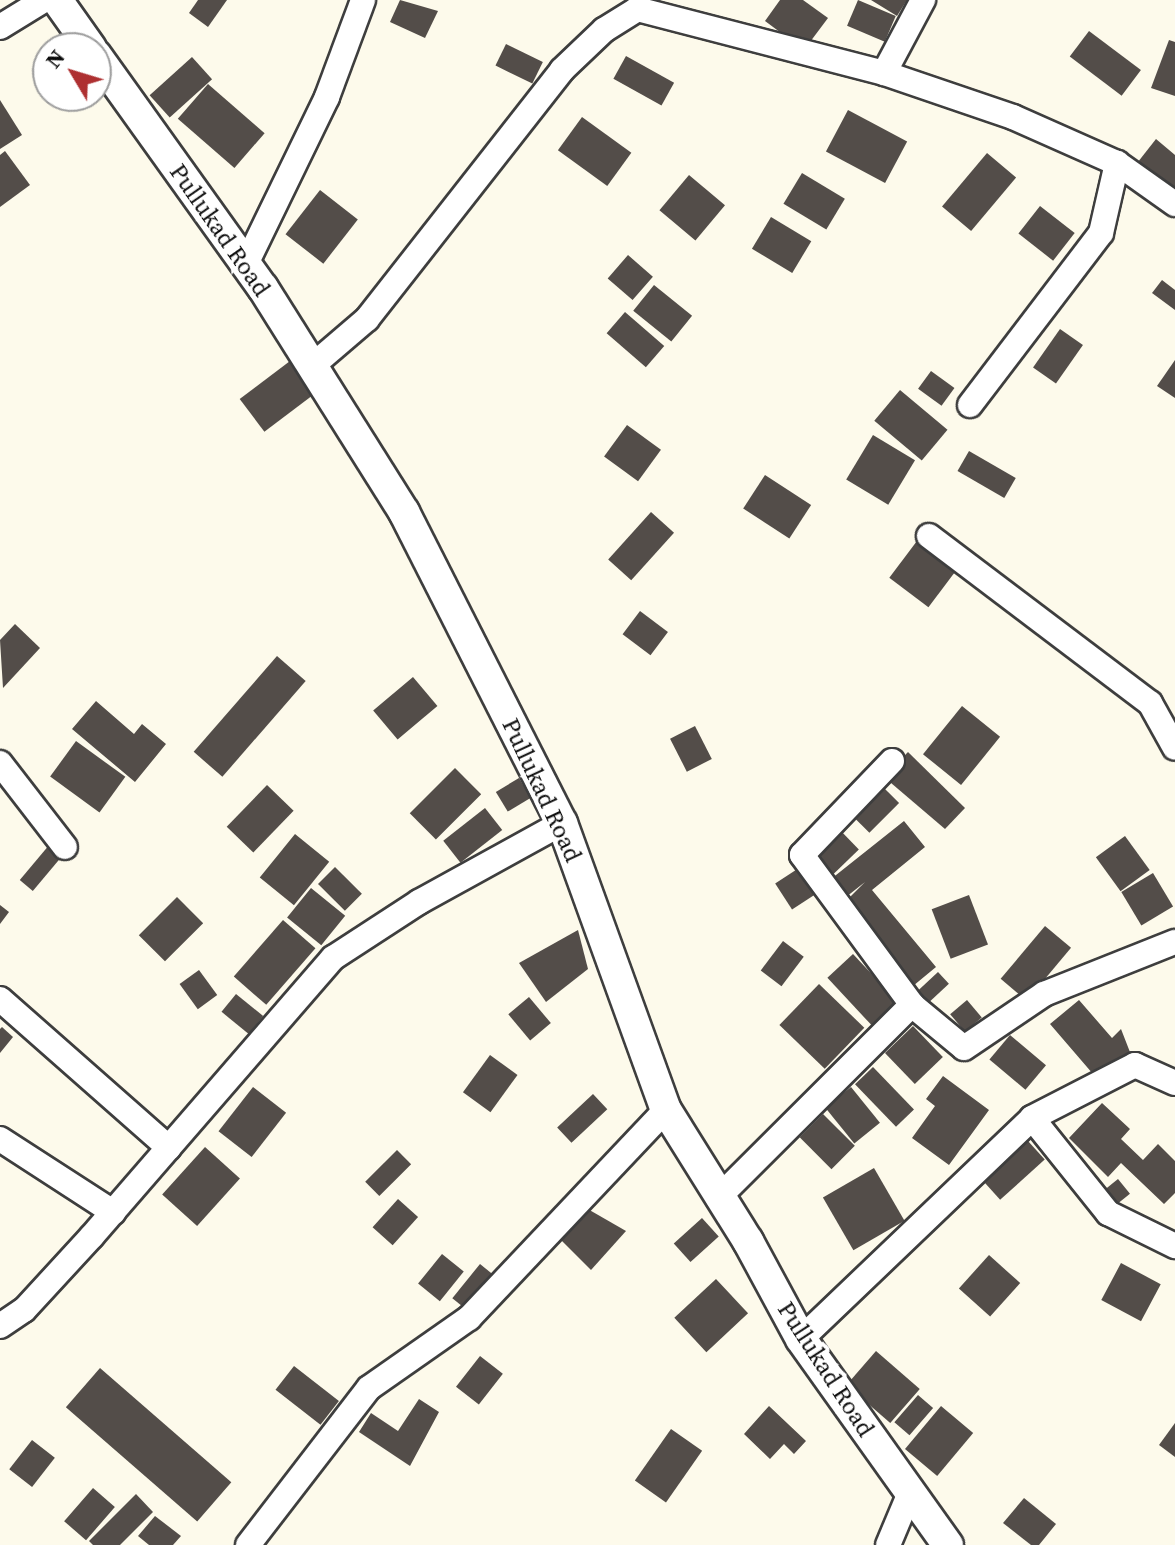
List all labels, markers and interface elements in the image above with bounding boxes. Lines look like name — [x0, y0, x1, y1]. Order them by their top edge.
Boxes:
north arrow — [32, 32, 112, 112]
text: N — [38, 43, 71, 74]
street label: Pullukad Road — [164, 158, 276, 302]
street label: Pullukad Road — [496, 714, 588, 866]
street label: Pullukad Road — [772, 1296, 880, 1442]

